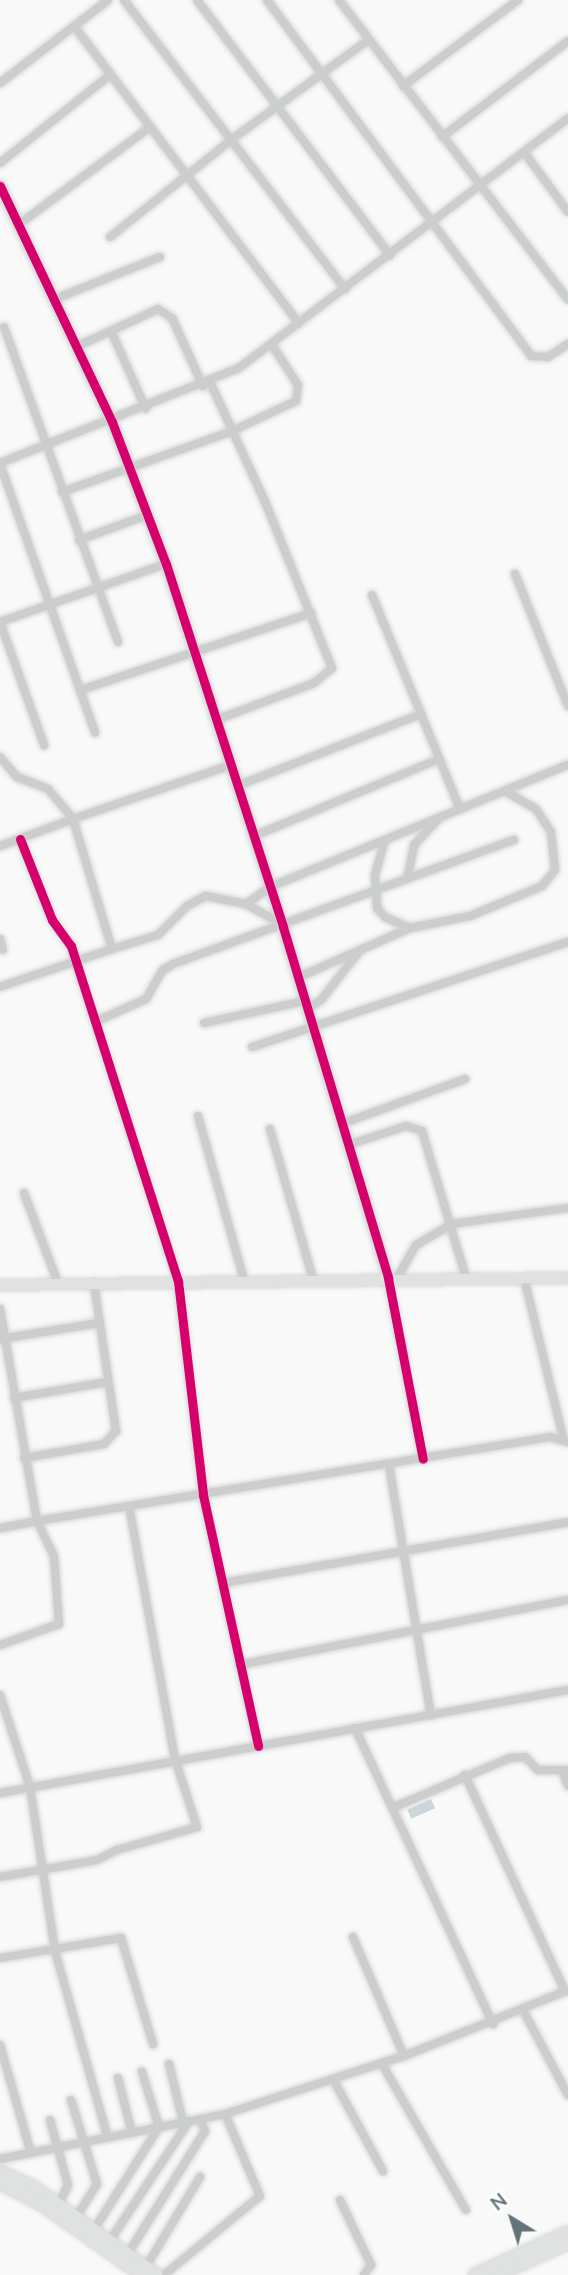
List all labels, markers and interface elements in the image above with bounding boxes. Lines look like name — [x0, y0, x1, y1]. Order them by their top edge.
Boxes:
north arrow — [477, 2184, 547, 2254]
text: N — [485, 2188, 513, 2217]

